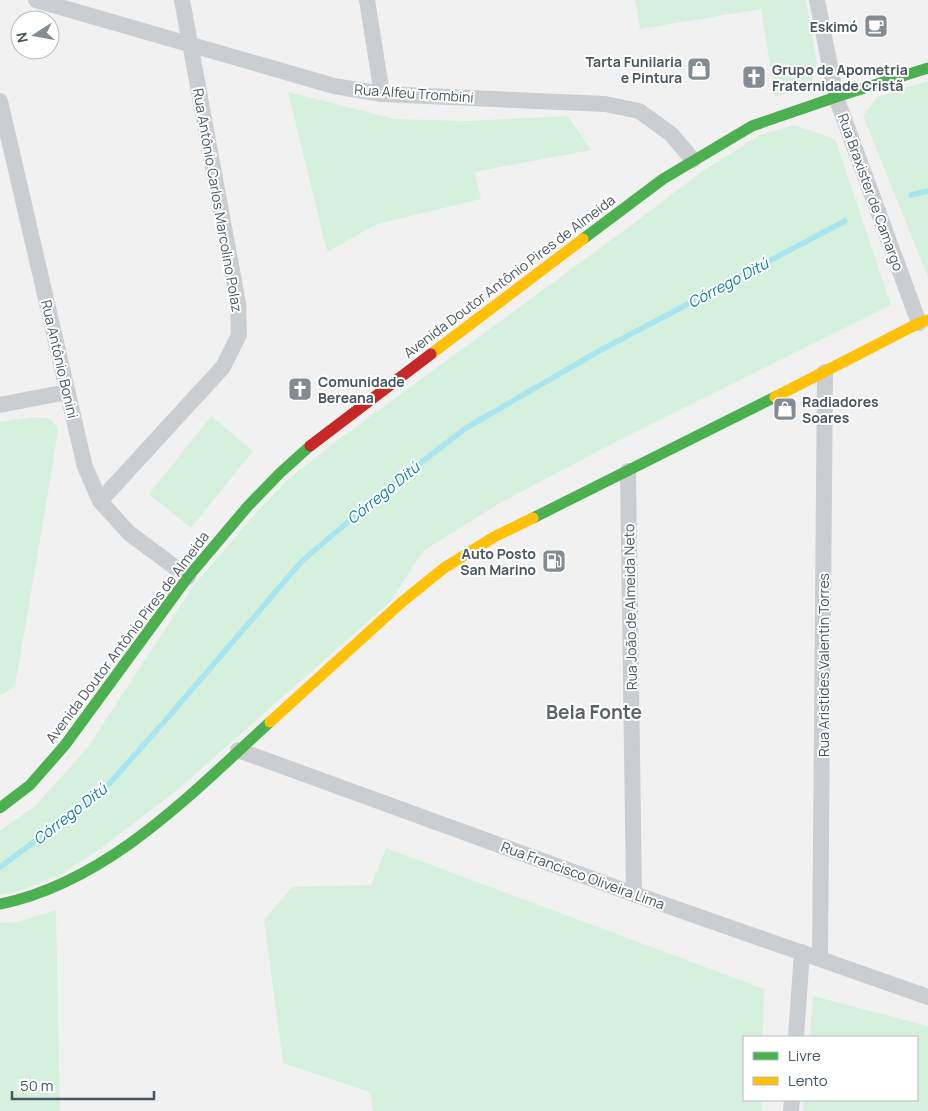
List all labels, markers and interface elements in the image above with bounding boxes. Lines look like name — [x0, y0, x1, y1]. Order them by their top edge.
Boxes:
north arrow — [10, 10, 60, 60]
cafe icon: Eskimó — [863, 13, 889, 39]
place label: Eskimó — [810, 17, 858, 36]
text: N — [11, 31, 32, 44]
place label: Tarta Funilaria e Pintura — [586, 52, 682, 87]
shop icon: Tarta Funilaria e Pintura — [686, 56, 712, 82]
place label: Grupo de Apometria Fraternidade Cristã — [772, 60, 908, 95]
church icon: Grupo de Apometria Fraternidade Cristã — [741, 64, 767, 90]
street label: Rua Alfeu Trombini — [354, 79, 474, 107]
street label: Rua Antônio Carlos Marcolino Polaz — [189, 87, 247, 313]
street label: Rua Braxister de Camargo — [834, 111, 908, 273]
street label: Avenida Doutor Antônio Pires de Almeida — [399, 190, 619, 362]
water label: Córrego Ditú — [684, 252, 773, 313]
street label: Rua Antônio Bonini — [37, 298, 83, 420]
place label: Comunidade Bereana — [318, 372, 405, 407]
church icon: Comunidade Bereana — [287, 376, 313, 402]
place label: Radiadores Soares — [802, 392, 879, 427]
shop icon: Radiadores Soares — [772, 396, 798, 422]
water label: Córrego Ditú — [342, 456, 425, 529]
street label: Rua João de Almeida Neto — [619, 524, 641, 690]
street label: Avenida Doutor Antônio Pires de Almeida — [41, 527, 213, 747]
place label: Auto Posto San Marino — [460, 544, 536, 579]
fuel station icon: Auto Posto San Marino — [541, 548, 567, 574]
street label: Rua Aristides Valentin Torres — [814, 573, 833, 757]
district label: Bela Fonte — [546, 699, 642, 725]
water label: Córrego Ditú — [29, 778, 112, 849]
street label: Rua Francisco Oliveira Lima — [499, 837, 667, 913]
legend — [743, 1036, 918, 1101]
text: Livre — [788, 1045, 821, 1066]
scale bar — [12, 1068, 155, 1100]
text: Lento — [788, 1070, 828, 1091]
text: 50 m — [20, 1075, 54, 1096]

